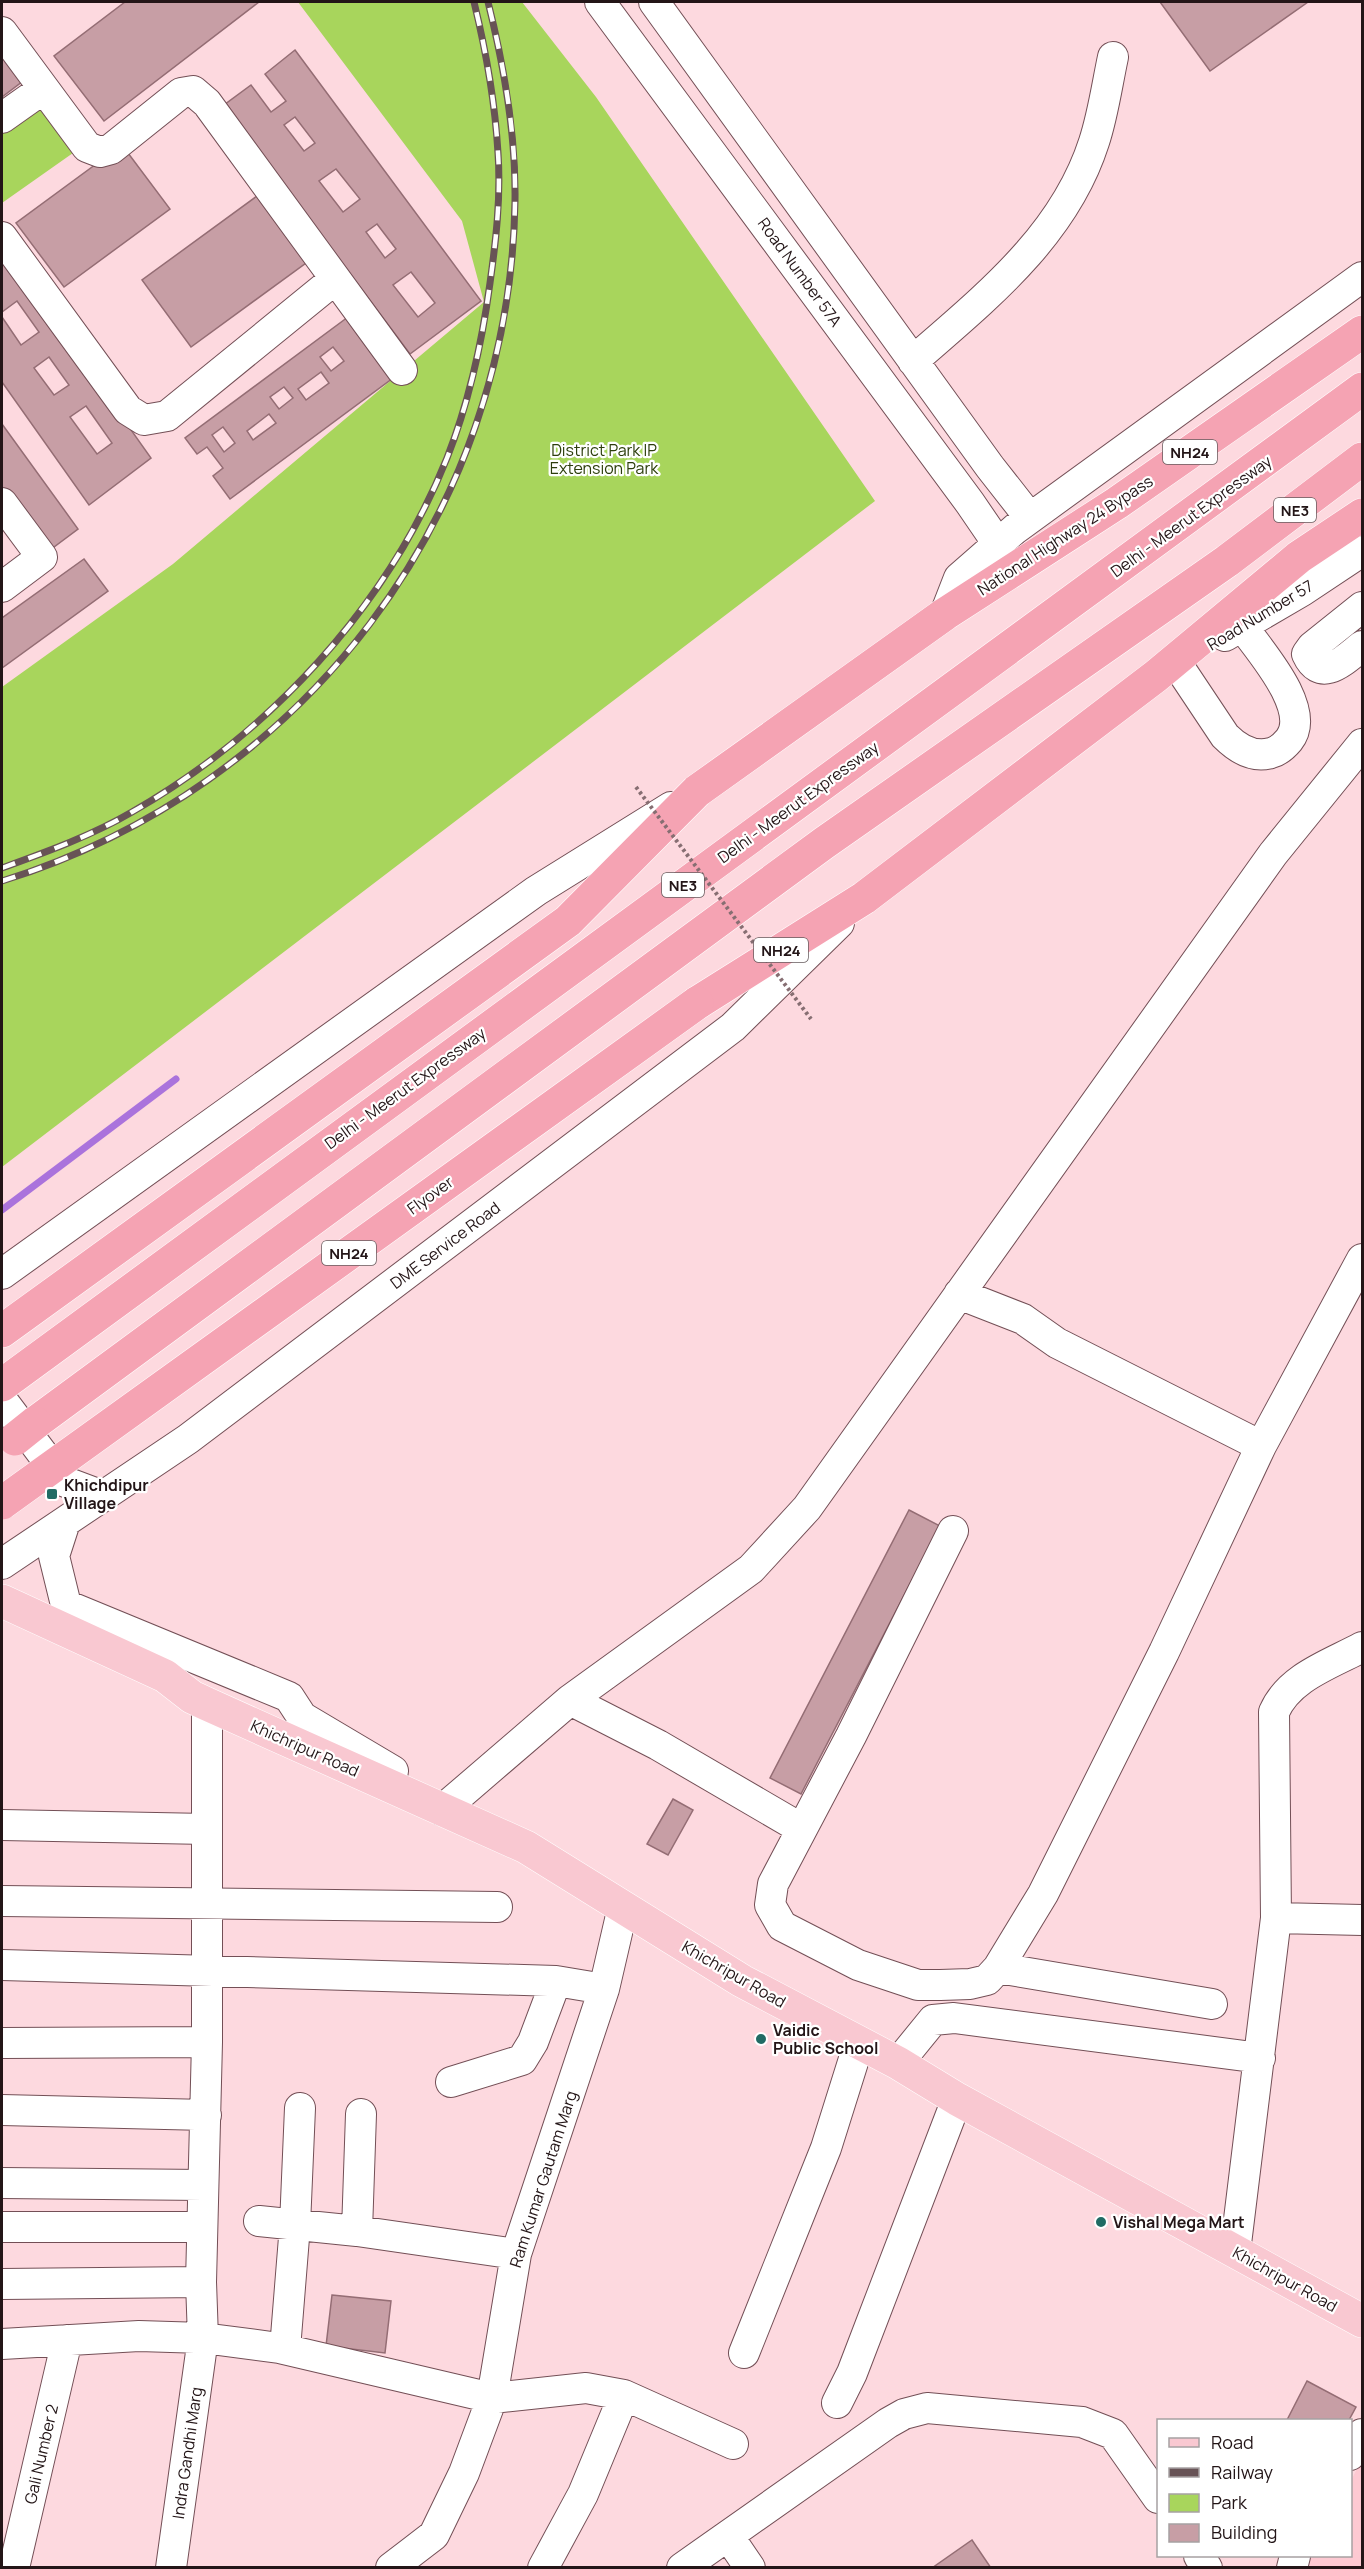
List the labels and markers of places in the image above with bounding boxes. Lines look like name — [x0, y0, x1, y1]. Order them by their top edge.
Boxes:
place label: Khichdipur Village — [64, 1474, 149, 1514]
marker: Khichdipur Village — [45, 1487, 59, 1501]
place label: Vaidic Public School — [773, 2019, 878, 2059]
marker: Vaidic Public School — [754, 2032, 768, 2046]
place label: Vishal Mega Mart — [1113, 2211, 1245, 2233]
marker: Vishal Mega Mart — [1094, 2215, 1108, 2229]

